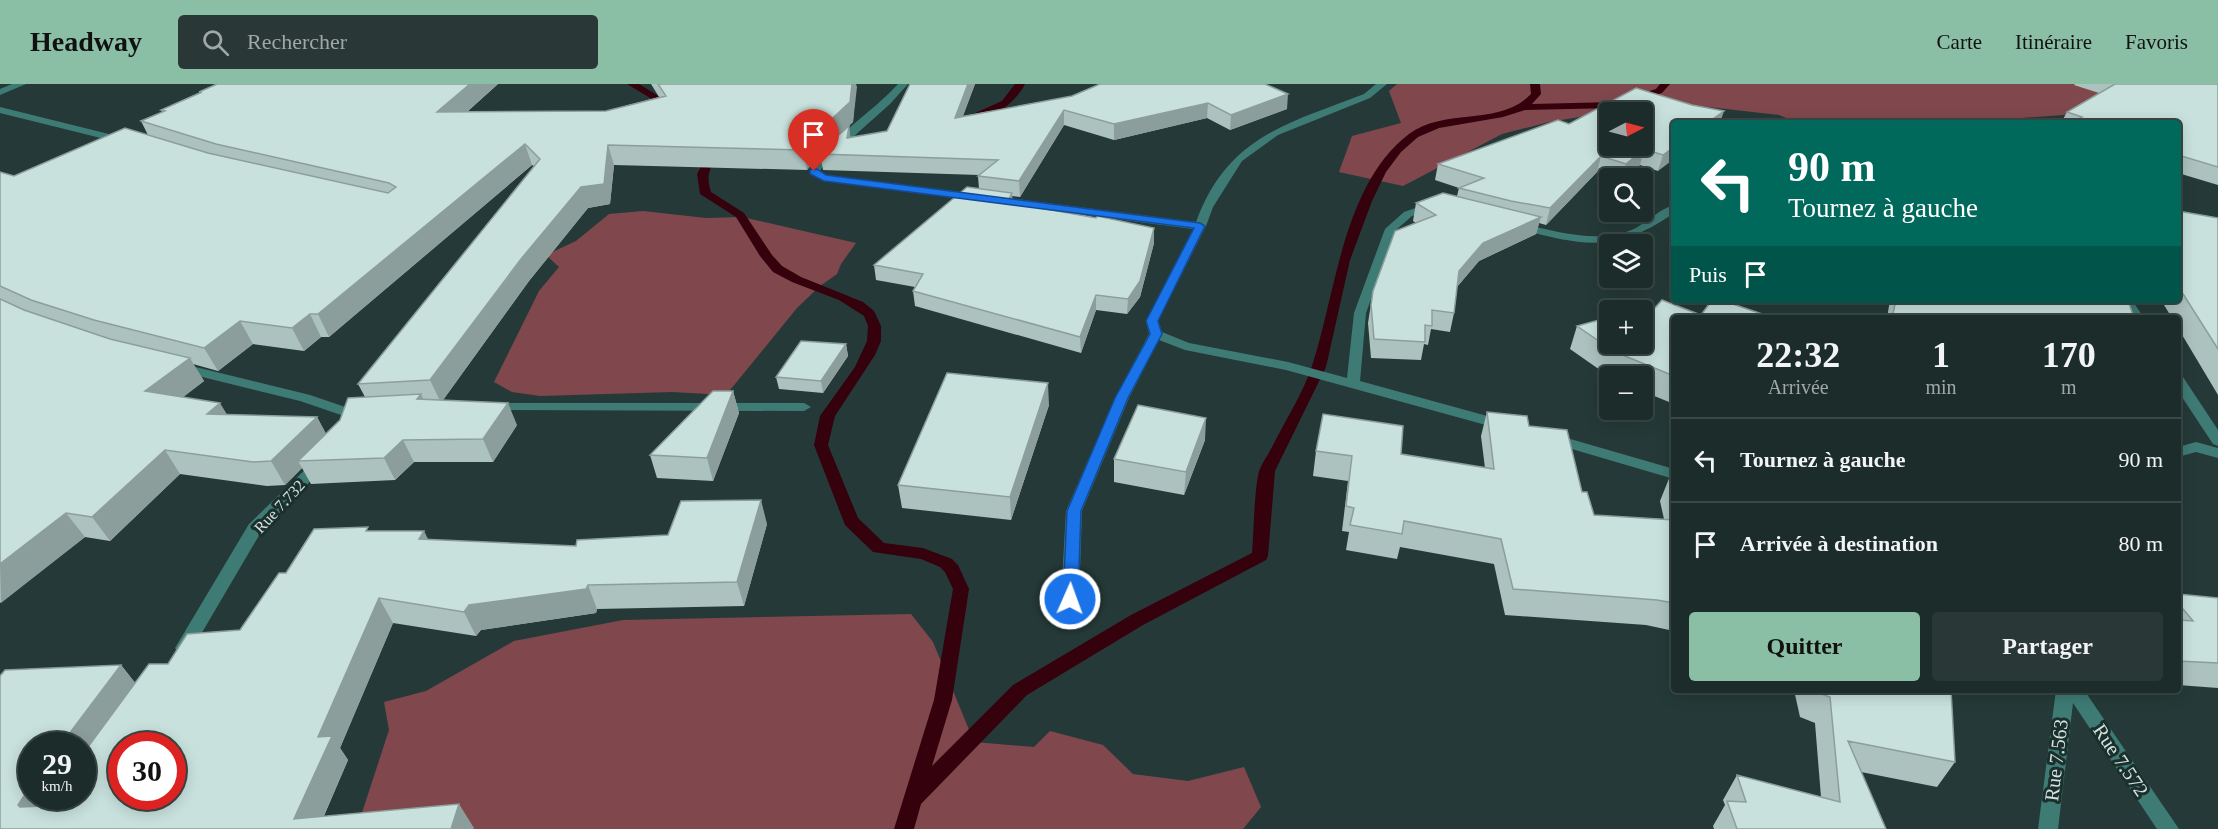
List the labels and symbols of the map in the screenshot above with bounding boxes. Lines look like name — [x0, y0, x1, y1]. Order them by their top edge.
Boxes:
north arrow — [1599, 102, 1653, 156]
pin — [788, 109, 839, 171]
street label: Rue 7.732 — [251, 476, 308, 536]
position arrow — [1038, 567, 1102, 631]
street label: Rue 7.563 — [2040, 718, 2072, 802]
street label: Rue 7.572 — [2089, 720, 2153, 800]
speed limit sign: 30 — [108, 732, 186, 810]

